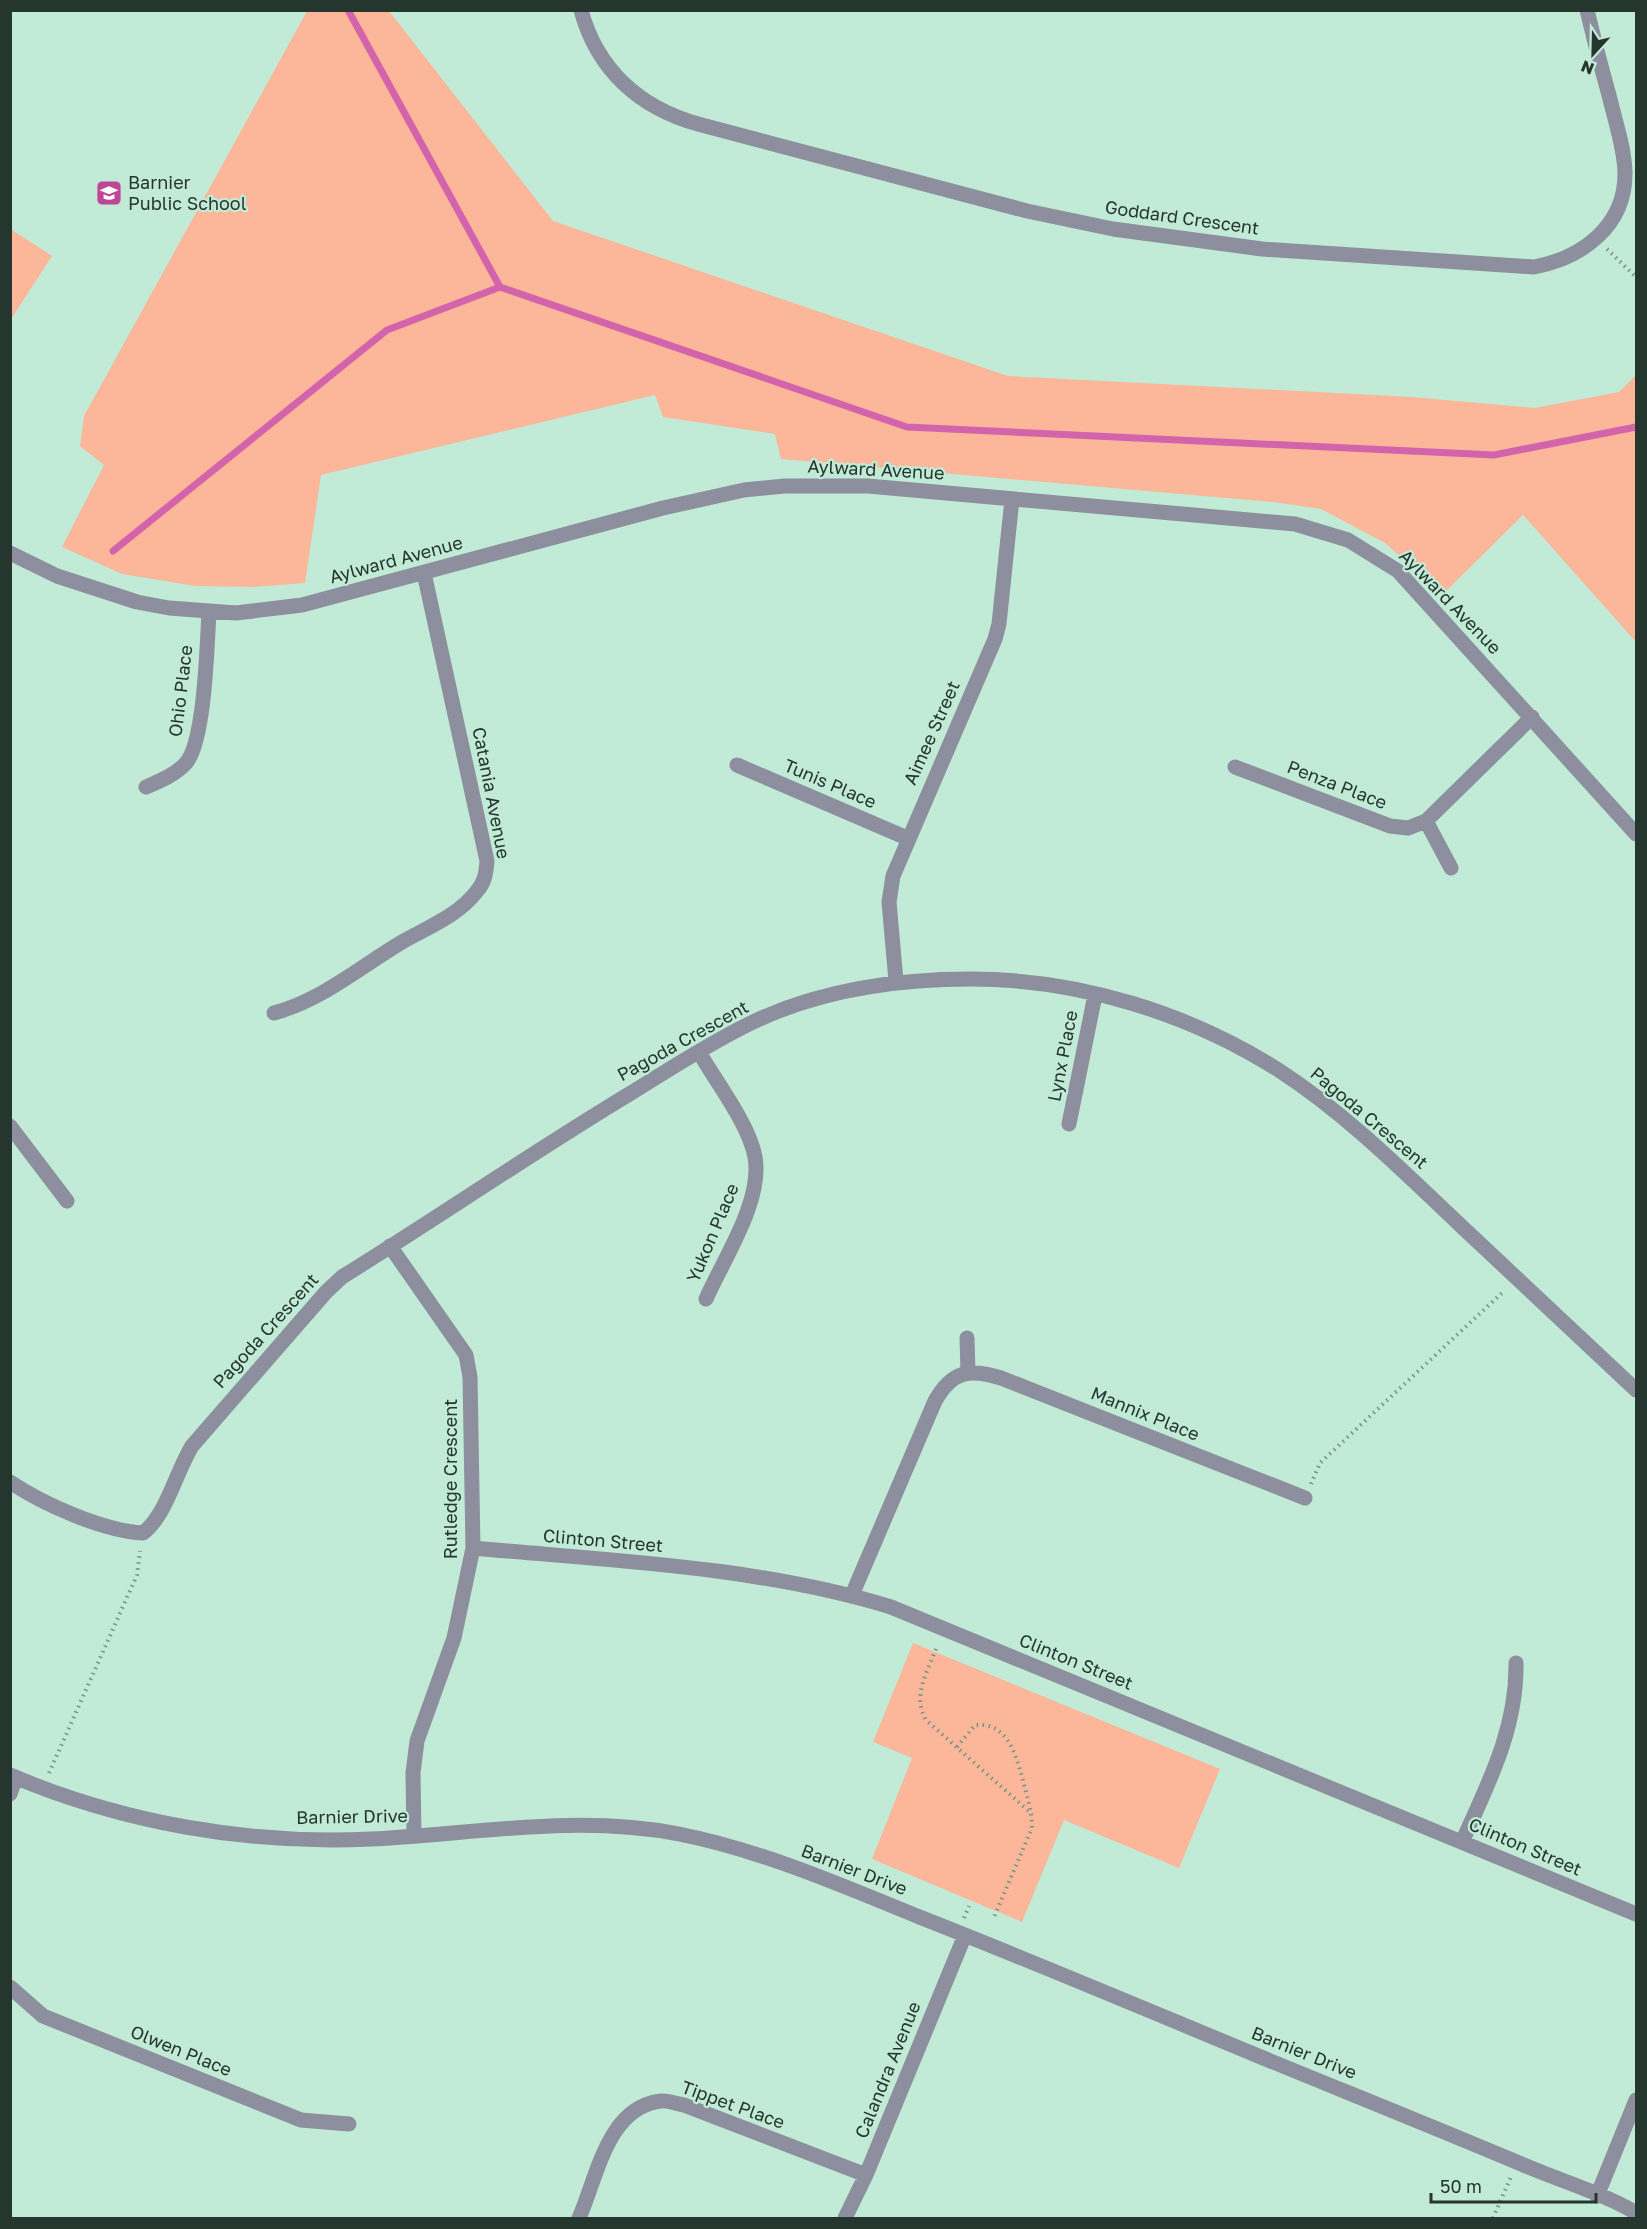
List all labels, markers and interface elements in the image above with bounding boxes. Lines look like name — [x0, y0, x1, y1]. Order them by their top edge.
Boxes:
north arrow — [1563, 24, 1623, 84]
text: N — [1578, 56, 1597, 79]
place label: Barnier Public School — [128, 171, 247, 214]
school or university icon: Barnier Public School — [94, 178, 124, 208]
street label: Goddard Crescent — [1104, 195, 1261, 239]
street label: Aylward Avenue — [807, 454, 945, 484]
street label: Aylward Avenue — [327, 531, 465, 587]
street label: Aylward Avenue — [1395, 544, 1506, 658]
street label: Ohio Place — [163, 644, 197, 738]
street label: Aimee Street — [898, 677, 964, 788]
street label: Catania Avenue — [468, 725, 516, 861]
street label: Tunis Place — [781, 754, 880, 812]
street label: Penza Place — [1284, 755, 1390, 813]
street label: Pagoda Crescent — [613, 995, 752, 1085]
street label: Lynx Place — [1042, 1008, 1082, 1103]
street label: Pagoda Crescent — [1306, 1062, 1433, 1173]
street label: Yukon Place — [681, 1180, 743, 1285]
street label: Pagoda Crescent — [208, 1268, 323, 1392]
street label: Mannix Place — [1088, 1381, 1203, 1445]
street label: Rutledge Crescent — [439, 1399, 461, 1559]
street label: Clinton Street — [542, 1524, 664, 1556]
street label: Clinton Street — [1016, 1628, 1136, 1694]
street label: Barnier Drive — [296, 1804, 408, 1828]
street label: Clinton Street — [1466, 1812, 1585, 1880]
street label: Barnier Drive — [798, 1839, 910, 1899]
street label: Calandra Avenue — [850, 1998, 925, 2141]
street label: Olwen Place — [128, 2020, 235, 2080]
street label: Barnier Drive — [1248, 2021, 1360, 2083]
street label: Tippet Place — [679, 2075, 788, 2133]
scale bar — [1431, 2166, 1596, 2204]
text: 50 m — [1440, 2175, 1482, 2197]

